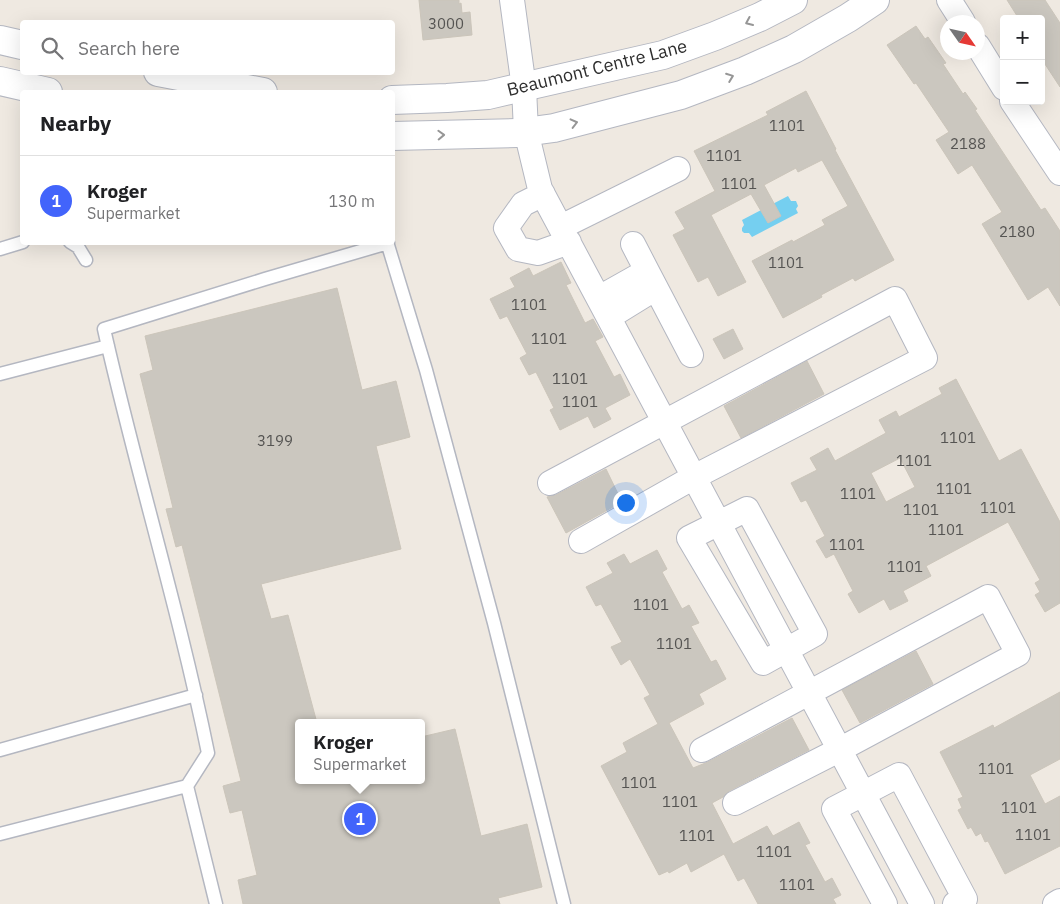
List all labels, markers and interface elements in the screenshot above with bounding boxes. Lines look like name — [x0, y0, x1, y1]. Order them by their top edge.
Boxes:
house number: 3000 — [428, 14, 464, 33]
one-way arrow — [745, 15, 754, 26]
north arrow — [940, 15, 985, 60]
map controls — [1000, 15, 1045, 105]
button: + — [1000, 15, 1045, 60]
search box — [20, 20, 395, 75]
icon: search — [38, 34, 66, 62]
street label: Beaumont Centre Lane — [504, 34, 690, 101]
text: Search here — [78, 36, 180, 60]
button: − — [1000, 60, 1045, 105]
one-way arrow — [725, 72, 734, 83]
text: Nearby — [40, 109, 111, 137]
house number: 1101 — [769, 116, 805, 135]
one-way arrow — [570, 118, 578, 128]
one-way arrow — [438, 130, 445, 140]
house number: 2188 — [950, 134, 986, 153]
house number: 1101 — [706, 146, 742, 165]
house number: 1101 — [721, 174, 757, 193]
text: Kroger — [87, 179, 147, 203]
text: 1 — [51, 191, 61, 211]
text: 130 m — [328, 191, 375, 211]
text: Supermarket — [87, 203, 180, 223]
house number: 2180 — [999, 222, 1035, 241]
house number: 1101 — [768, 253, 804, 272]
house number: 1101 — [511, 295, 547, 314]
house number: 1101 — [531, 329, 567, 348]
house number: 1101 — [552, 369, 588, 388]
house number: 1101 — [562, 392, 598, 411]
house number: 1101 — [940, 428, 976, 447]
house number: 3199 — [257, 431, 293, 450]
house number: 1101 — [896, 451, 932, 470]
house number: 1101 — [936, 479, 972, 498]
house number: 1101 — [840, 484, 876, 503]
your location — [613, 490, 639, 516]
house number: 1101 — [980, 498, 1016, 517]
house number: 1101 — [903, 500, 939, 519]
house number: 1101 — [928, 520, 964, 539]
house number: 1101 — [829, 535, 865, 554]
house number: 1101 — [887, 557, 923, 576]
house number: 1101 — [633, 595, 669, 614]
house number: 1101 — [656, 634, 692, 653]
popup — [295, 719, 425, 784]
text: Kroger — [313, 730, 373, 754]
text: Supermarket — [313, 754, 407, 774]
house number: 1101 — [978, 759, 1014, 778]
house number: 1101 — [621, 773, 657, 792]
house number: 1101 — [662, 792, 698, 811]
house number: 1101 — [1001, 798, 1037, 817]
pin: 1 — [344, 800, 376, 838]
house number: 1101 — [1015, 825, 1051, 844]
house number: 1101 — [679, 826, 715, 845]
house number: 1101 — [756, 842, 792, 861]
house number: 1101 — [779, 875, 815, 894]

